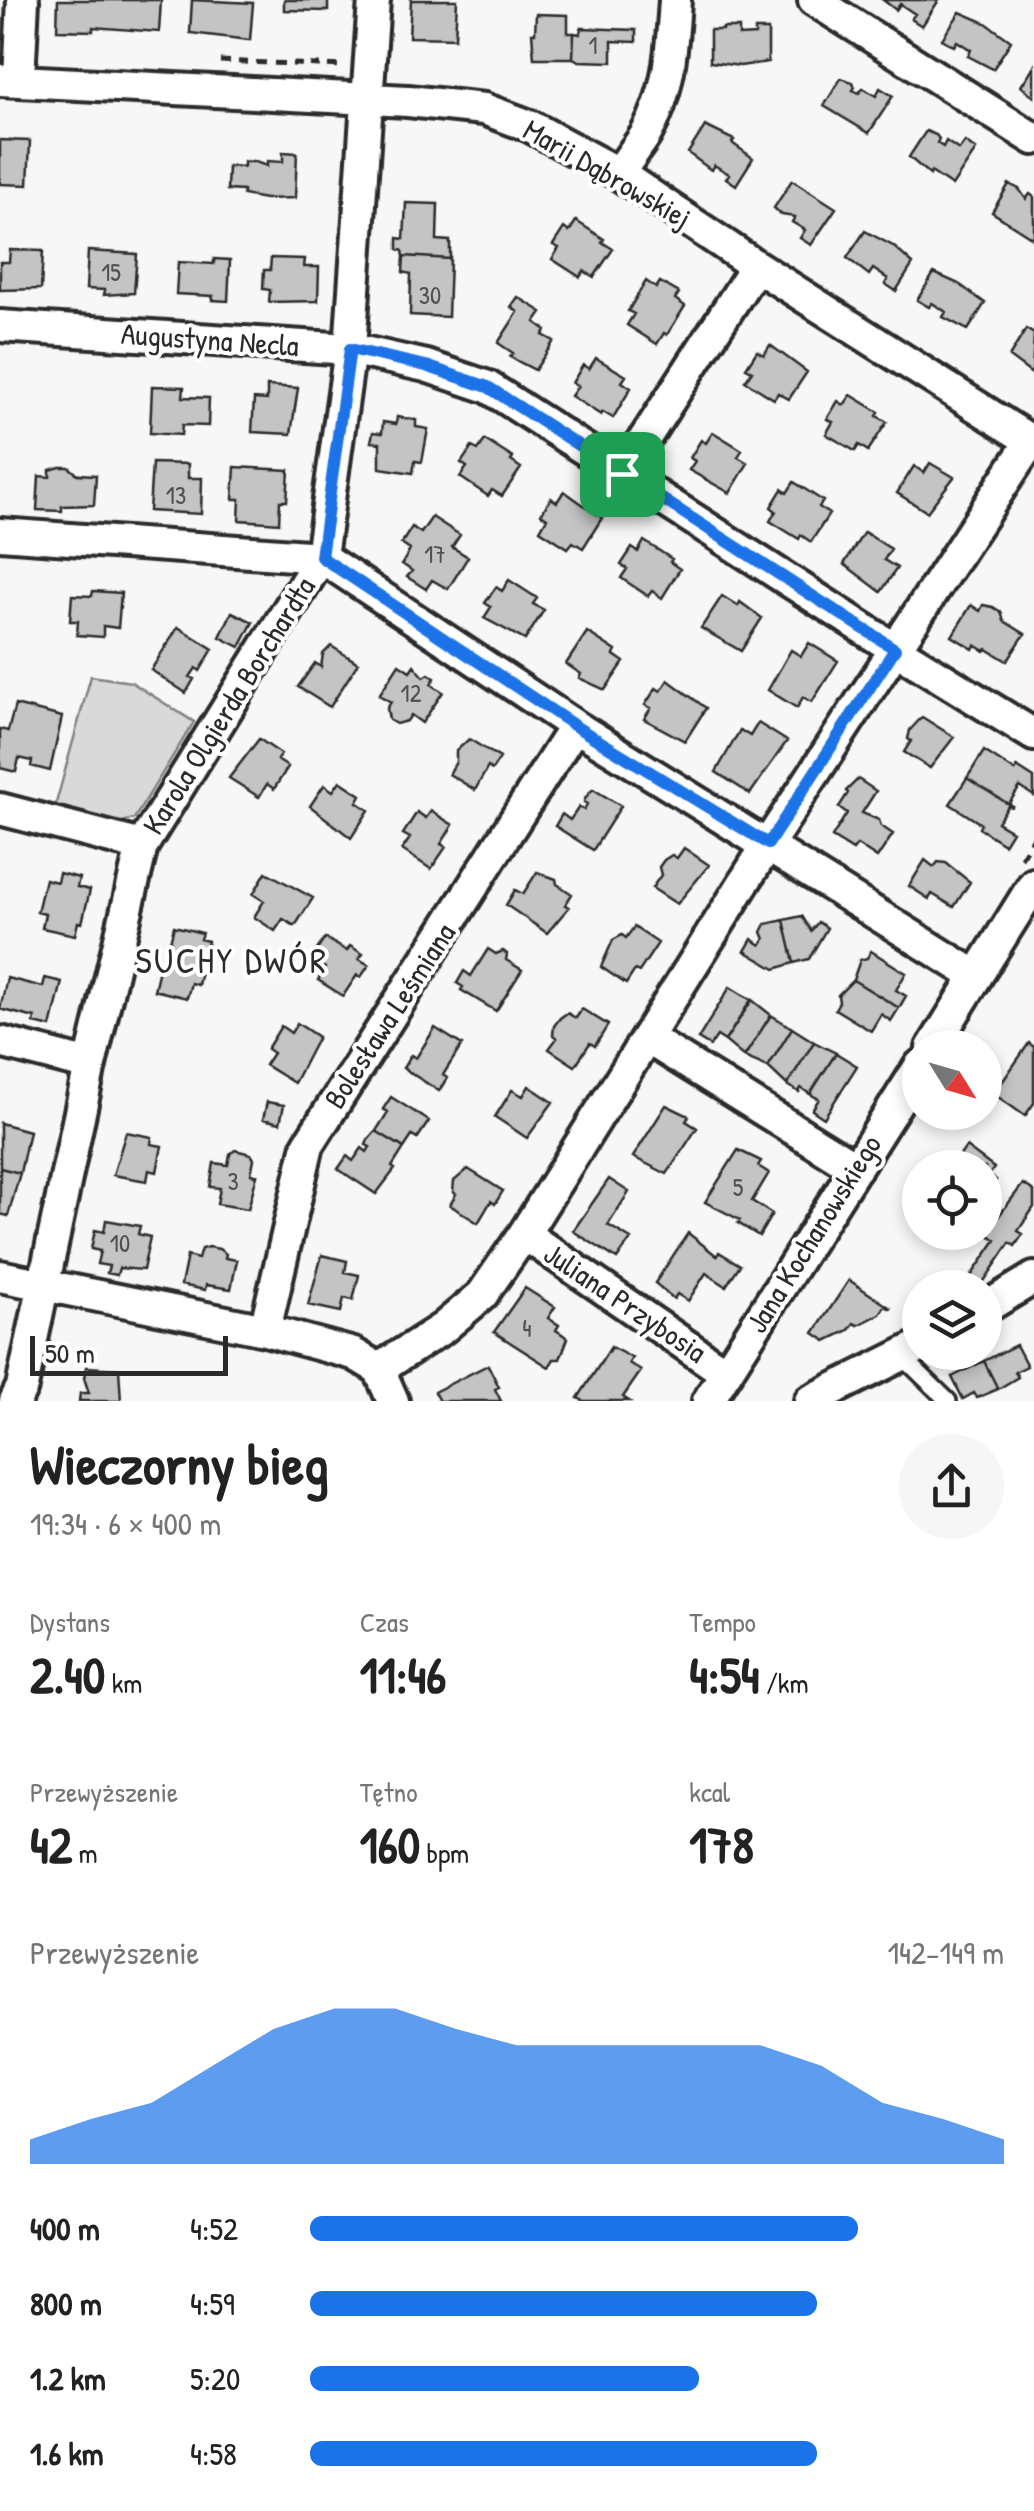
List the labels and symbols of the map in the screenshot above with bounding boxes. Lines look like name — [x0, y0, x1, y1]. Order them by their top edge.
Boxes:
house number: 1 — [588, 28, 598, 62]
street label: Marii Dąbrowskiej — [516, 109, 699, 237]
house number: 15 — [101, 255, 121, 289]
house number: 30 — [419, 278, 441, 312]
street label: Augustyna Necla — [120, 313, 301, 365]
pin — [580, 432, 665, 517]
house number: 13 — [166, 478, 186, 512]
house number: 17 — [424, 537, 446, 571]
street label: Karola Olgierda Borchardta — [133, 569, 324, 842]
house number: 12 — [401, 676, 422, 710]
street label: Bolesława Leśmiana — [314, 915, 464, 1116]
district label: SUCHY DWÓR — [136, 937, 328, 984]
north arrow — [902, 1030, 1002, 1130]
street label: Jana Kochanowskiego — [736, 1127, 890, 1340]
house number: 3 — [227, 1164, 239, 1198]
house number: 5 — [733, 1170, 744, 1204]
house number: 10 — [110, 1226, 130, 1260]
street label: Juliana Przybosia — [537, 1233, 715, 1371]
house number: 4 — [522, 1311, 532, 1345]
scale bar — [30, 1331, 228, 1376]

